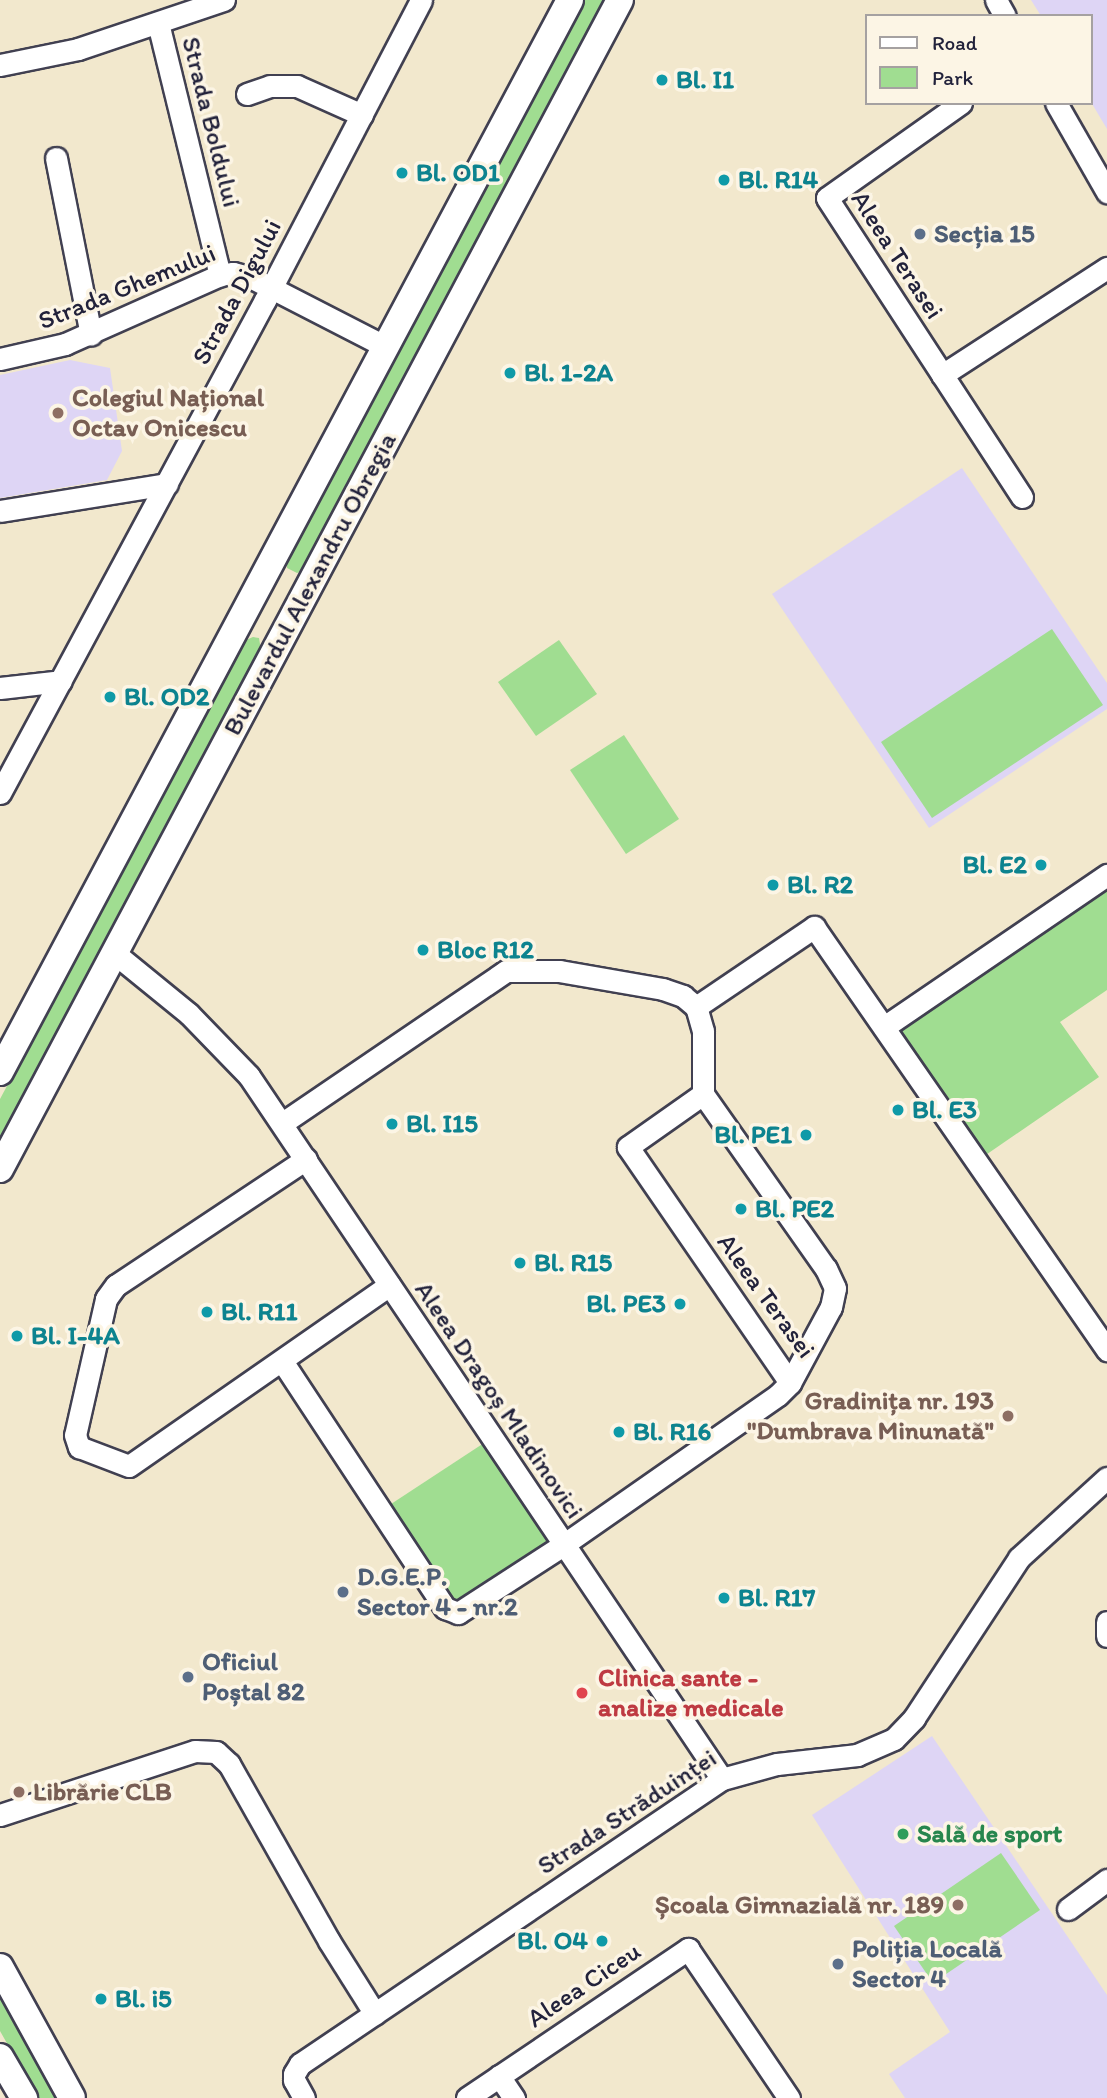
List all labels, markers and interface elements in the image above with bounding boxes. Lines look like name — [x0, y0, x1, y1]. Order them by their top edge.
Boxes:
legend — [866, 14, 1093, 105]
text: Road — [932, 30, 977, 55]
street label: Strada Boldului — [175, 34, 247, 210]
place label: Bl. I1 — [676, 64, 734, 96]
text: Park — [932, 65, 973, 90]
marker: Bl. I1 — [654, 72, 670, 88]
place label: Bl. OD1 — [416, 157, 500, 189]
place label: Bl. R14 — [738, 164, 818, 196]
marker: Bl. OD1 — [394, 165, 410, 181]
marker: Bl. R14 — [716, 172, 732, 188]
street label: Aleea Terasei — [844, 185, 950, 325]
street label: Strada Digului — [186, 214, 288, 370]
place label: Secția 15 — [934, 218, 1035, 250]
marker: Secția 15 — [912, 226, 928, 242]
street label: Strada Ghemului — [34, 237, 220, 337]
place label: Bl. 1-2A — [524, 357, 613, 389]
marker: Bl. 1-2A — [502, 365, 518, 381]
place label: Colegiul Național Octav Onicescu — [72, 382, 265, 444]
marker: Colegiul Național Octav Onicescu — [50, 405, 66, 421]
street label: Bulevardul Alexandru Obregia — [217, 428, 403, 740]
place label: Bl. OD2 — [124, 681, 210, 713]
marker: Bl. OD2 — [102, 689, 118, 705]
place label: Bl. E2 — [963, 849, 1027, 881]
marker: Bl. E2 — [1033, 857, 1049, 873]
place label: Bl. R2 — [787, 869, 853, 901]
marker: Bl. R2 — [765, 877, 781, 893]
place label: Bloc R12 — [437, 934, 534, 966]
marker: Bloc R12 — [415, 942, 431, 958]
place label: Bl. E3 — [912, 1094, 977, 1126]
marker: Bl. E3 — [890, 1102, 906, 1118]
place label: Bl. I15 — [406, 1108, 478, 1140]
marker: Bl. I15 — [384, 1116, 400, 1132]
place label: Bl. PE1 — [714, 1119, 792, 1151]
marker: Bl. PE1 — [798, 1127, 814, 1143]
place label: Bl. PE2 — [755, 1193, 834, 1225]
marker: Bl. PE2 — [733, 1201, 749, 1217]
street label: Aleea Terasei — [710, 1228, 822, 1364]
place label: Bl. R15 — [534, 1247, 612, 1279]
marker: Bl. R15 — [512, 1255, 528, 1271]
street label: Aleea Dragoș Mladinovici — [408, 1275, 590, 1525]
place label: Bl. PE3 — [586, 1288, 666, 1320]
place label: Bl. R11 — [221, 1296, 297, 1328]
marker: Bl. PE3 — [672, 1296, 688, 1312]
marker: Bl. R11 — [199, 1304, 215, 1320]
place label: Bl. I-4A — [31, 1320, 120, 1352]
marker: Bl. I-4A — [9, 1328, 25, 1344]
place label: Gradinița nr. 193 "Dumbrava Minunată" — [747, 1385, 994, 1446]
marker: Gradinița nr. 193 "Dumbrava Minunată" — [1000, 1408, 1016, 1424]
place label: Bl. R16 — [633, 1416, 711, 1448]
marker: Bl. R16 — [611, 1424, 627, 1440]
place label: D.G.E.P. Sector 4 - nr.2 — [357, 1561, 518, 1622]
place label: Bl. R17 — [738, 1582, 815, 1614]
marker: D.G.E.P. Sector 4 - nr.2 — [335, 1584, 351, 1600]
marker: Bl. R17 — [716, 1590, 732, 1606]
place label: Oficiul Poștal 82 — [202, 1646, 305, 1708]
place label: Clinica sante - analize medicale — [598, 1662, 784, 1724]
marker: Oficiul Poștal 82 — [180, 1669, 196, 1685]
marker: Clinica sante - analize medicale — [572, 1683, 592, 1703]
street label: Strada Străduinței — [532, 1743, 722, 1881]
place label: Librărie CLB — [33, 1776, 172, 1808]
marker: Librărie CLB — [11, 1784, 27, 1800]
place label: Sală de sport — [917, 1818, 1062, 1850]
marker: Sală de sport — [895, 1826, 911, 1842]
place label: Școala Gimnazială nr. 189 — [656, 1889, 944, 1921]
marker: Școala Gimnazială nr. 189 — [950, 1897, 966, 1913]
place label: Bl. O4 — [517, 1925, 588, 1957]
marker: Bl. O4 — [594, 1933, 610, 1949]
place label: Poliția Locală Sector 4 — [852, 1933, 1001, 1994]
street label: Aleea Ciceu — [521, 1936, 647, 2034]
marker: Poliția Locală Sector 4 — [830, 1956, 846, 1972]
place label: Bl. i5 — [115, 1983, 172, 2015]
marker: Bl. i5 — [93, 1991, 109, 2007]

